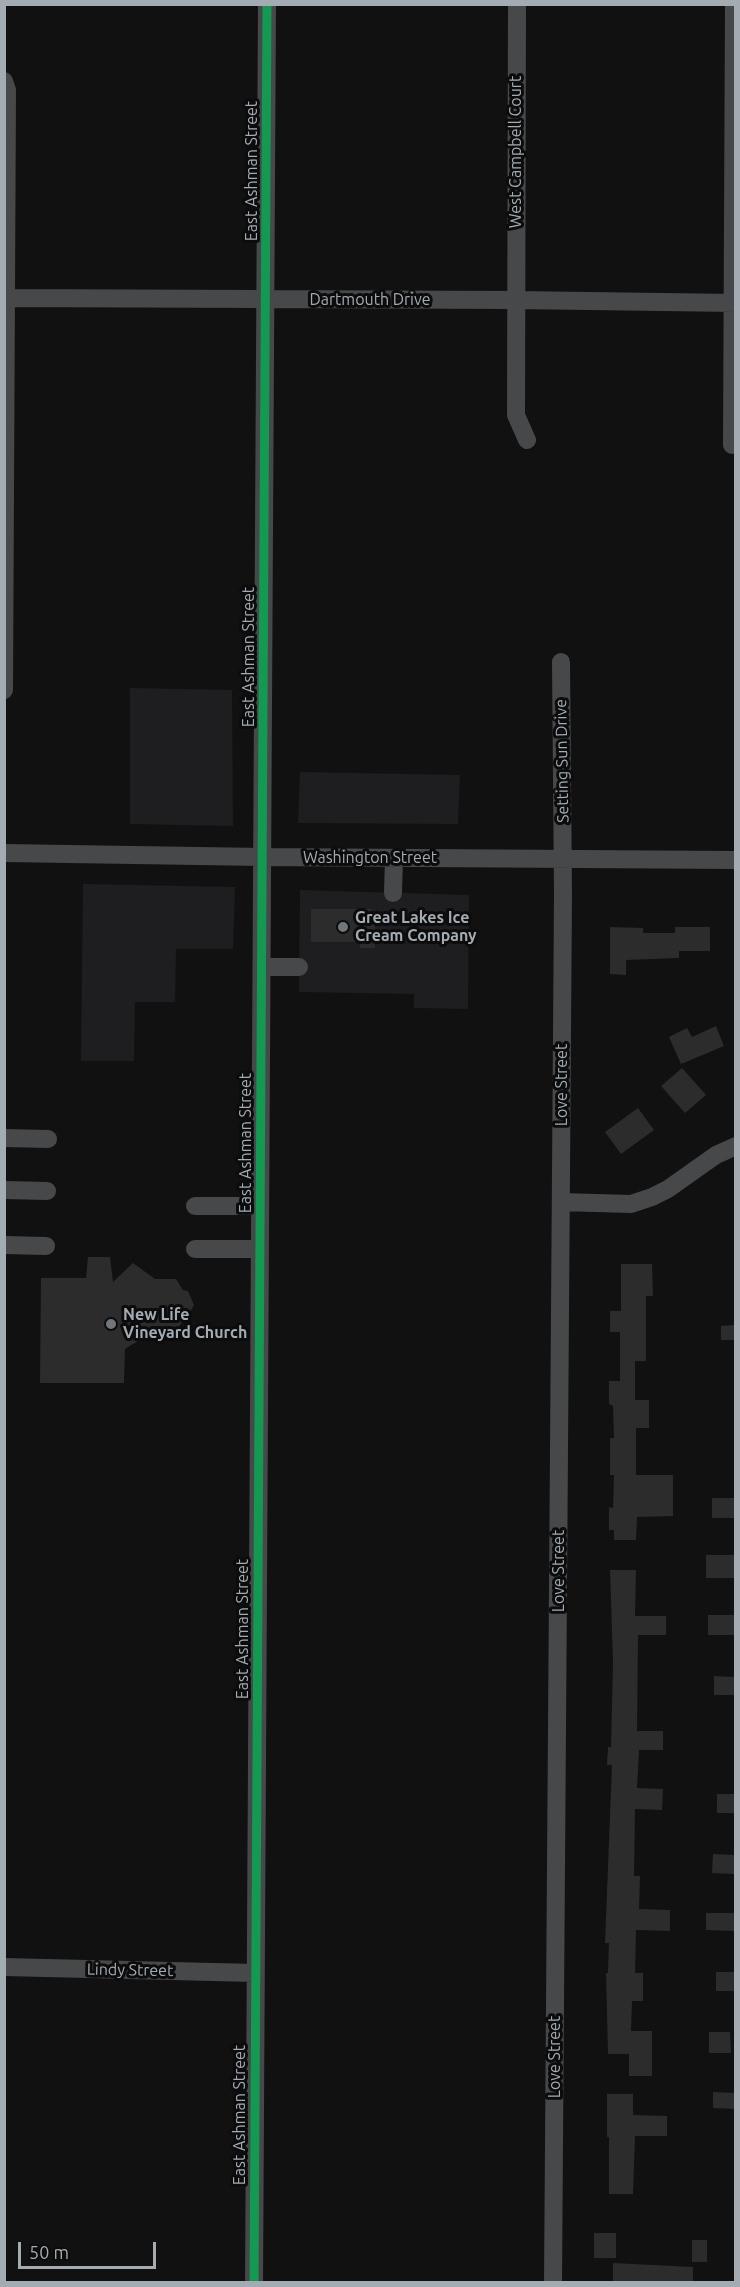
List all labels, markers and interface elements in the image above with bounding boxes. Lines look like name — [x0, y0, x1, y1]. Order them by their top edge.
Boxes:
street label: West Campbell Court — [506, 76, 526, 228]
street label: East Ashman Street — [242, 101, 262, 241]
street label: Dartmouth Drive — [309, 290, 431, 310]
street label: East Ashman Street — [239, 587, 259, 727]
street label: Setting Sun Drive — [551, 699, 573, 823]
street label: Washington Street — [303, 848, 437, 868]
place label: Great Lakes Ice Cream Company — [355, 908, 477, 946]
marker: Great Lakes Ice Cream Company — [336, 920, 350, 934]
street label: Love Street — [552, 1044, 572, 1126]
street label: East Ashman Street — [236, 1073, 256, 1213]
place label: New Life Vineyard Church — [123, 1305, 247, 1343]
marker: New Life Vineyard Church — [104, 1317, 118, 1331]
street label: Love Street — [549, 1530, 569, 1612]
street label: East Ashman Street — [233, 1559, 253, 1699]
street label: Lindy Street — [87, 1960, 173, 1980]
street label: Love Street — [545, 2016, 565, 2098]
street label: East Ashman Street — [230, 2045, 250, 2185]
scale bar — [21, 2230, 159, 2268]
text: 50 m — [29, 2242, 69, 2262]

